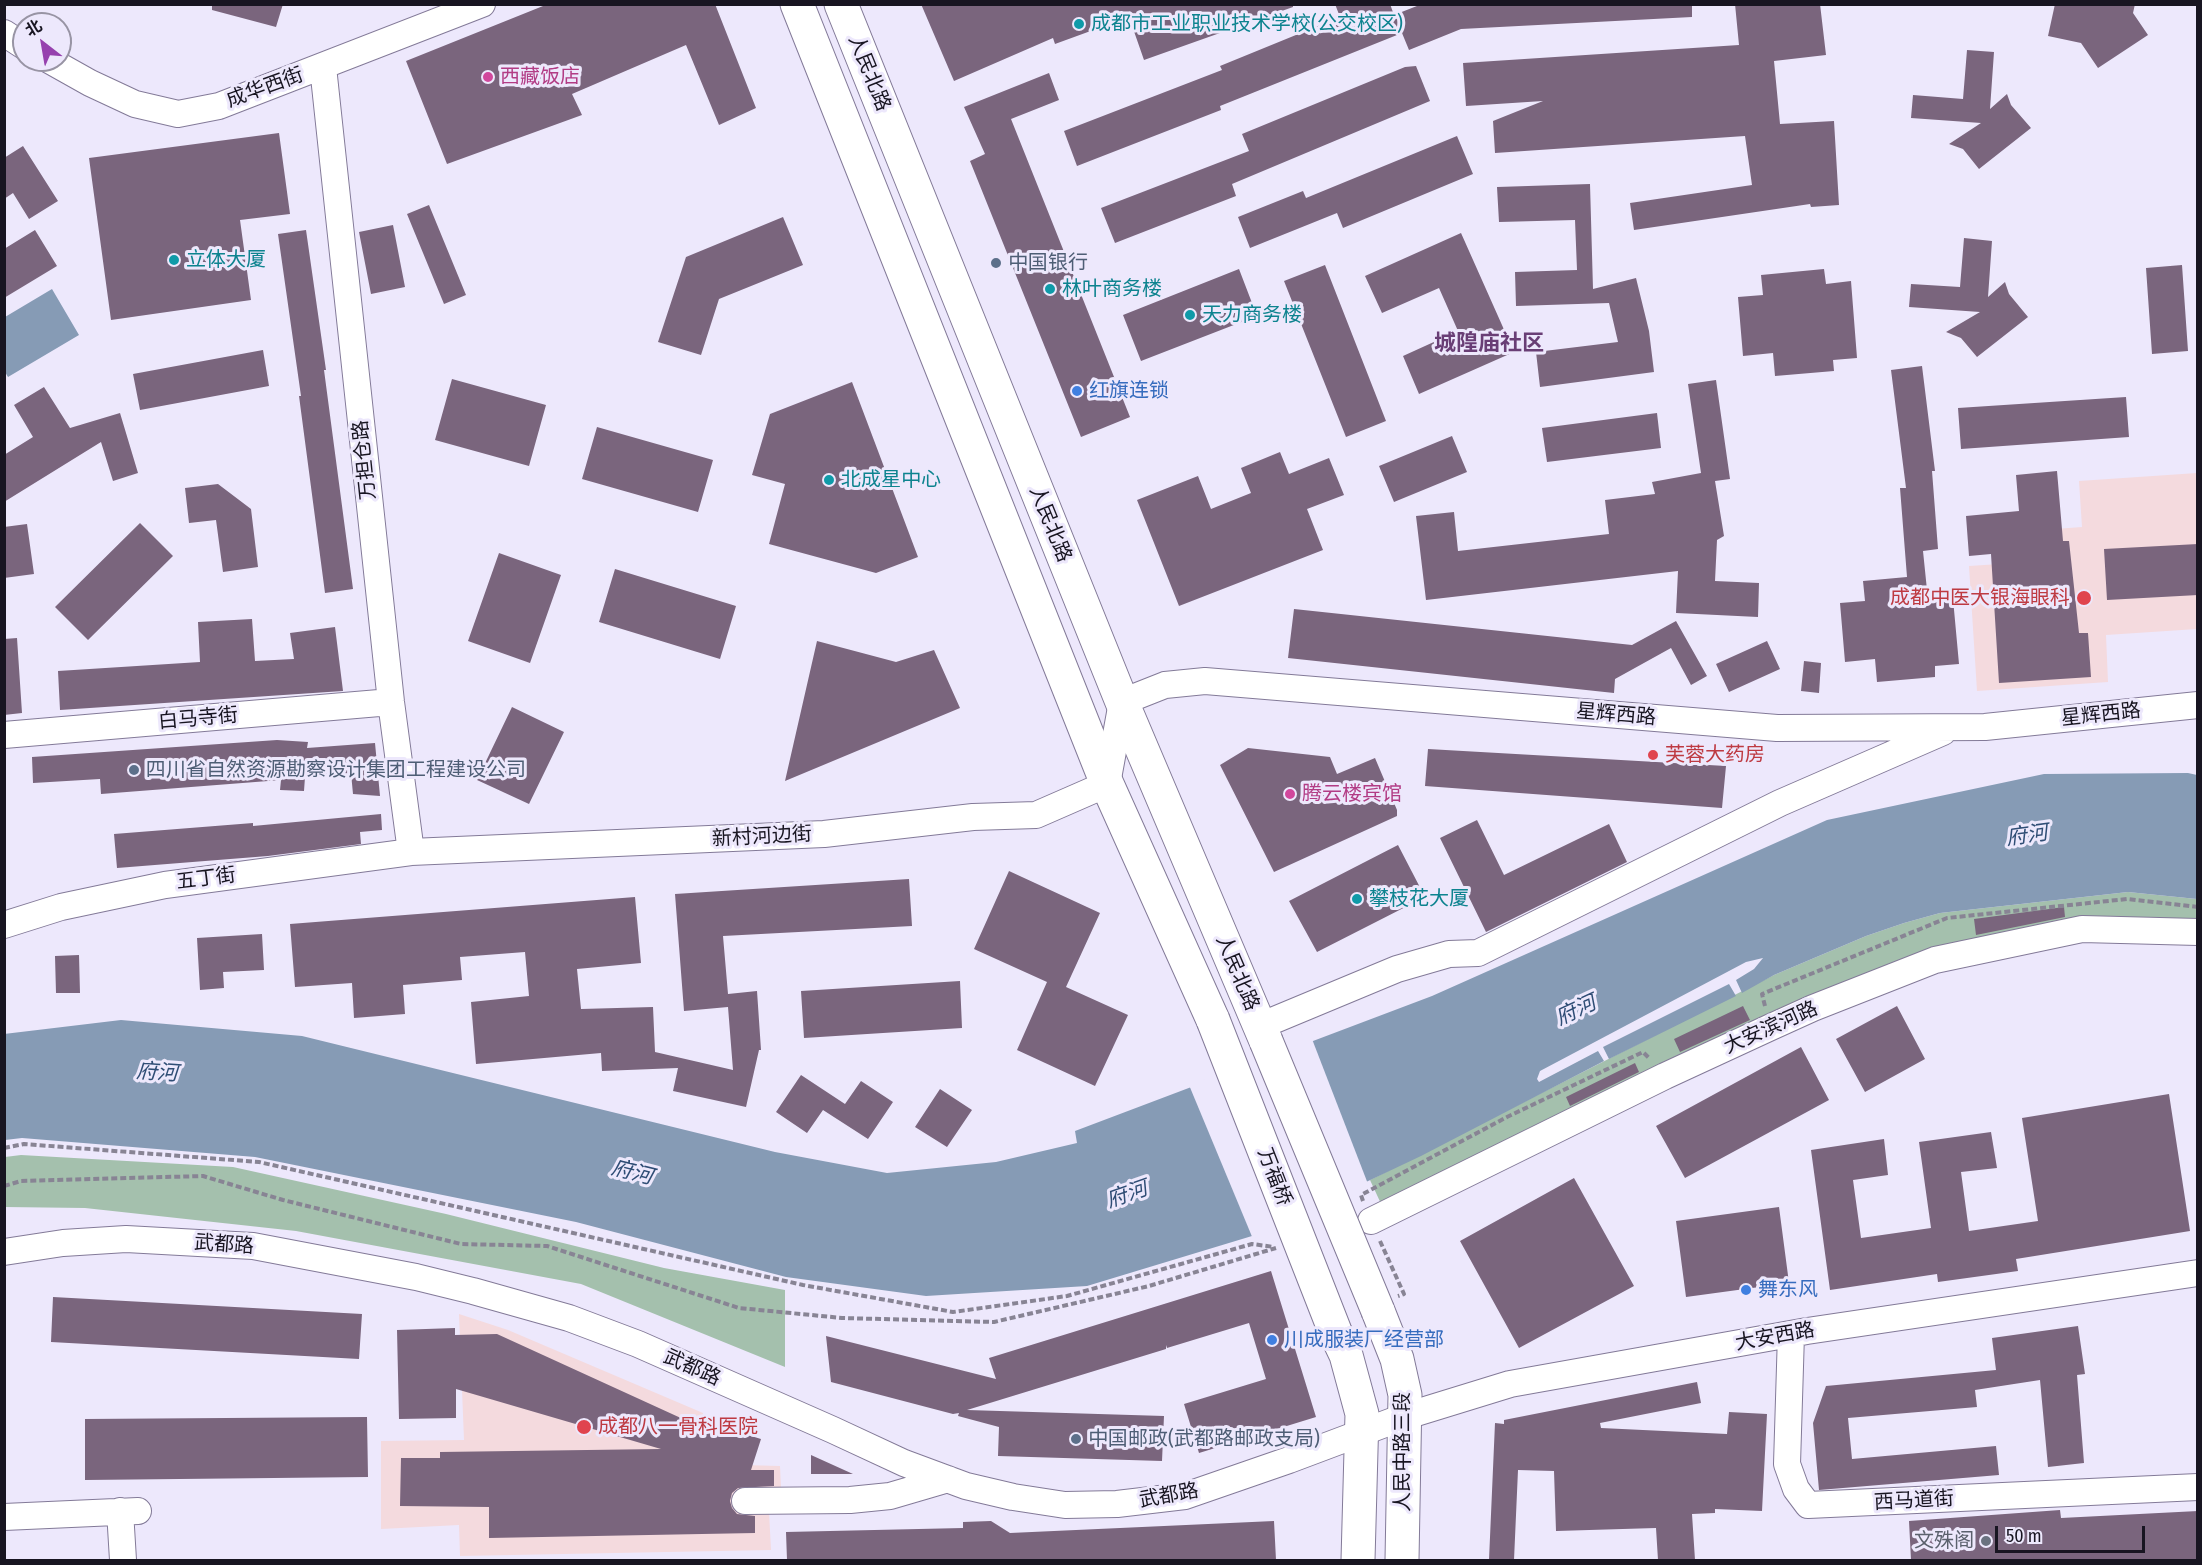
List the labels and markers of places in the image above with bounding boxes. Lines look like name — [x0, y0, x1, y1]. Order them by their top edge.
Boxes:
place label: 成都市工业职业技术学校(公交校区) — [1091, 12, 1403, 36]
marker: 成都市工业职业技术学校(公交校区) — [1072, 17, 1086, 31]
place label: 西藏饭店 — [500, 65, 580, 89]
marker: 西藏饭店 — [481, 70, 495, 84]
place label: 立体大厦 — [186, 248, 266, 272]
place label: 中国银行 — [1008, 251, 1088, 275]
marker: 立体大厦 — [167, 253, 181, 267]
marker: 中国银行 — [989, 256, 1003, 270]
place label: 林叶商务楼 — [1062, 277, 1162, 301]
marker: 林叶商务楼 — [1043, 282, 1057, 296]
place label: 天力商务楼 — [1202, 303, 1302, 327]
marker: 天力商务楼 — [1183, 308, 1197, 322]
place label: 红旗连锁 — [1089, 379, 1169, 403]
marker: 红旗连锁 — [1070, 384, 1084, 398]
place label: 北成星中心 — [841, 468, 941, 492]
marker: 北成星中心 — [822, 473, 836, 487]
place label: 成都中医大银海眼科 — [1890, 586, 2070, 610]
marker: 成都中医大银海眼科 — [2075, 589, 2093, 607]
place label: 芙蓉大药房 — [1665, 743, 1765, 767]
marker: 芙蓉大药房 — [1646, 748, 1660, 762]
place label: 四川省自然资源勘察设计集团工程建设公司 — [146, 758, 526, 782]
marker: 四川省自然资源勘察设计集团工程建设公司 — [127, 763, 141, 777]
place label: 腾云楼宾馆 — [1302, 782, 1402, 806]
marker: 腾云楼宾馆 — [1283, 787, 1297, 801]
place label: 攀枝花大厦 — [1369, 887, 1469, 911]
marker: 攀枝花大厦 — [1350, 892, 1364, 906]
place label: 舞东风 — [1758, 1278, 1818, 1302]
marker: 舞东风 — [1739, 1283, 1753, 1297]
place label: 川成服装厂经营部 — [1284, 1328, 1444, 1352]
marker: 川成服装厂经营部 — [1265, 1333, 1279, 1347]
place label: 成都八一骨科医院 — [598, 1415, 758, 1439]
marker: 成都八一骨科医院 — [575, 1418, 593, 1436]
place label: 中国邮政(武都路邮政支局) — [1088, 1427, 1320, 1451]
marker: 中国邮政(武都路邮政支局) — [1069, 1432, 1083, 1446]
place label: 文殊阁 — [1914, 1529, 1974, 1553]
marker: 文殊阁 — [1979, 1534, 1993, 1548]

